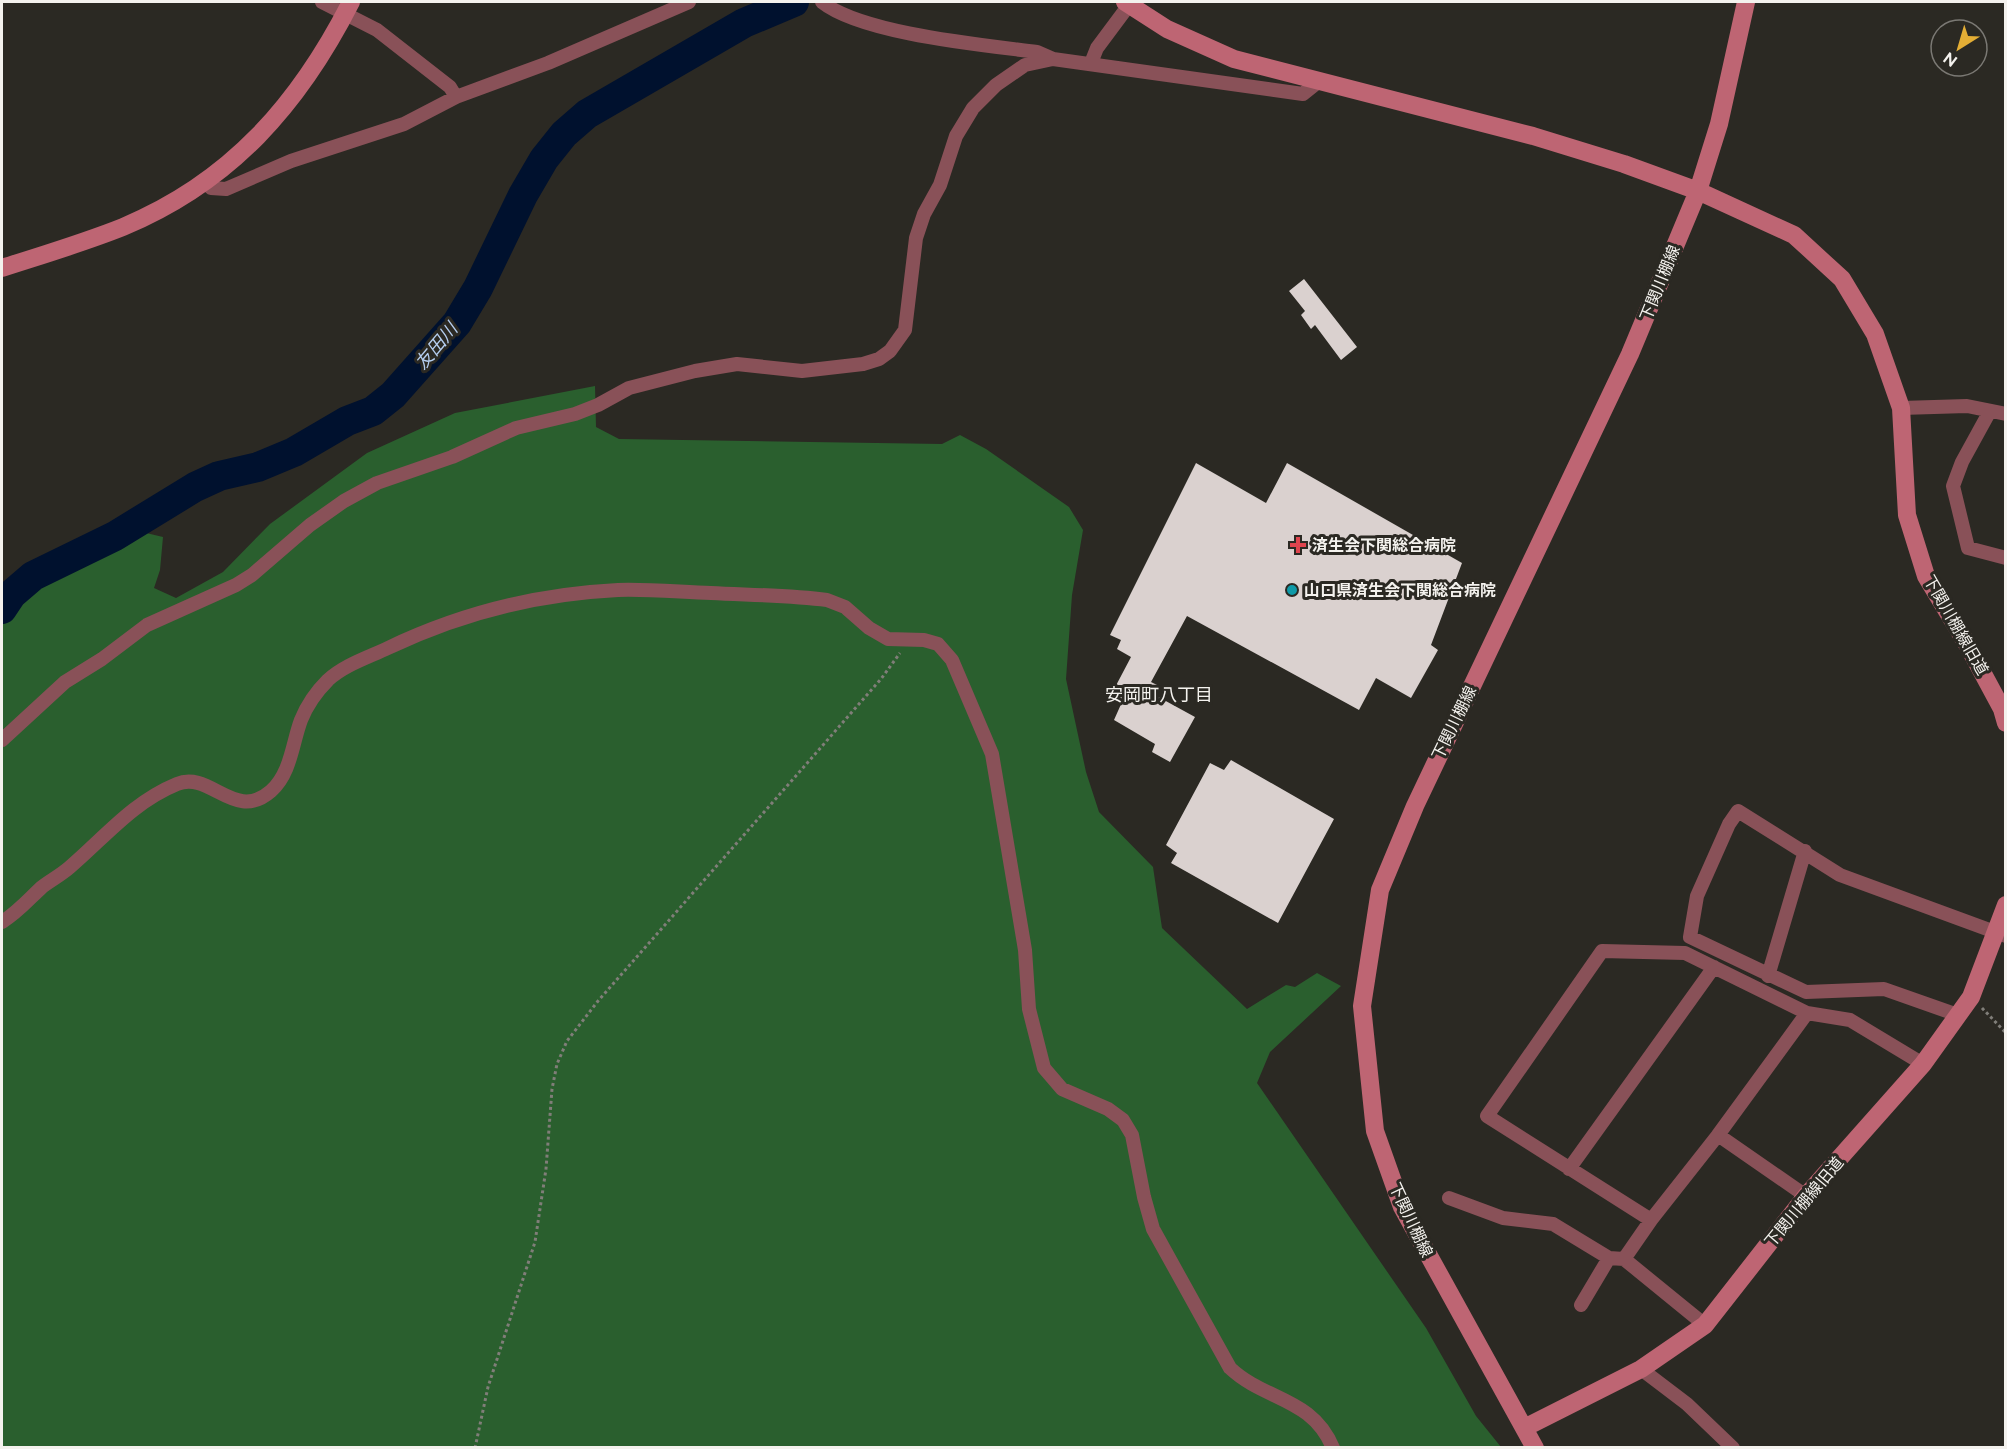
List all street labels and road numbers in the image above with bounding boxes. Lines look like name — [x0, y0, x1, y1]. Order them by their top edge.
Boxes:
street label: 下関川棚線 — [1636, 242, 1684, 324]
street label: 下関川棚線旧道 — [1920, 572, 1992, 678]
street label: 下関川棚線 — [1428, 683, 1480, 763]
street label: 下関川棚線旧道 — [1761, 1153, 1847, 1251]
street label: 下関川棚線 — [1385, 1180, 1437, 1260]

